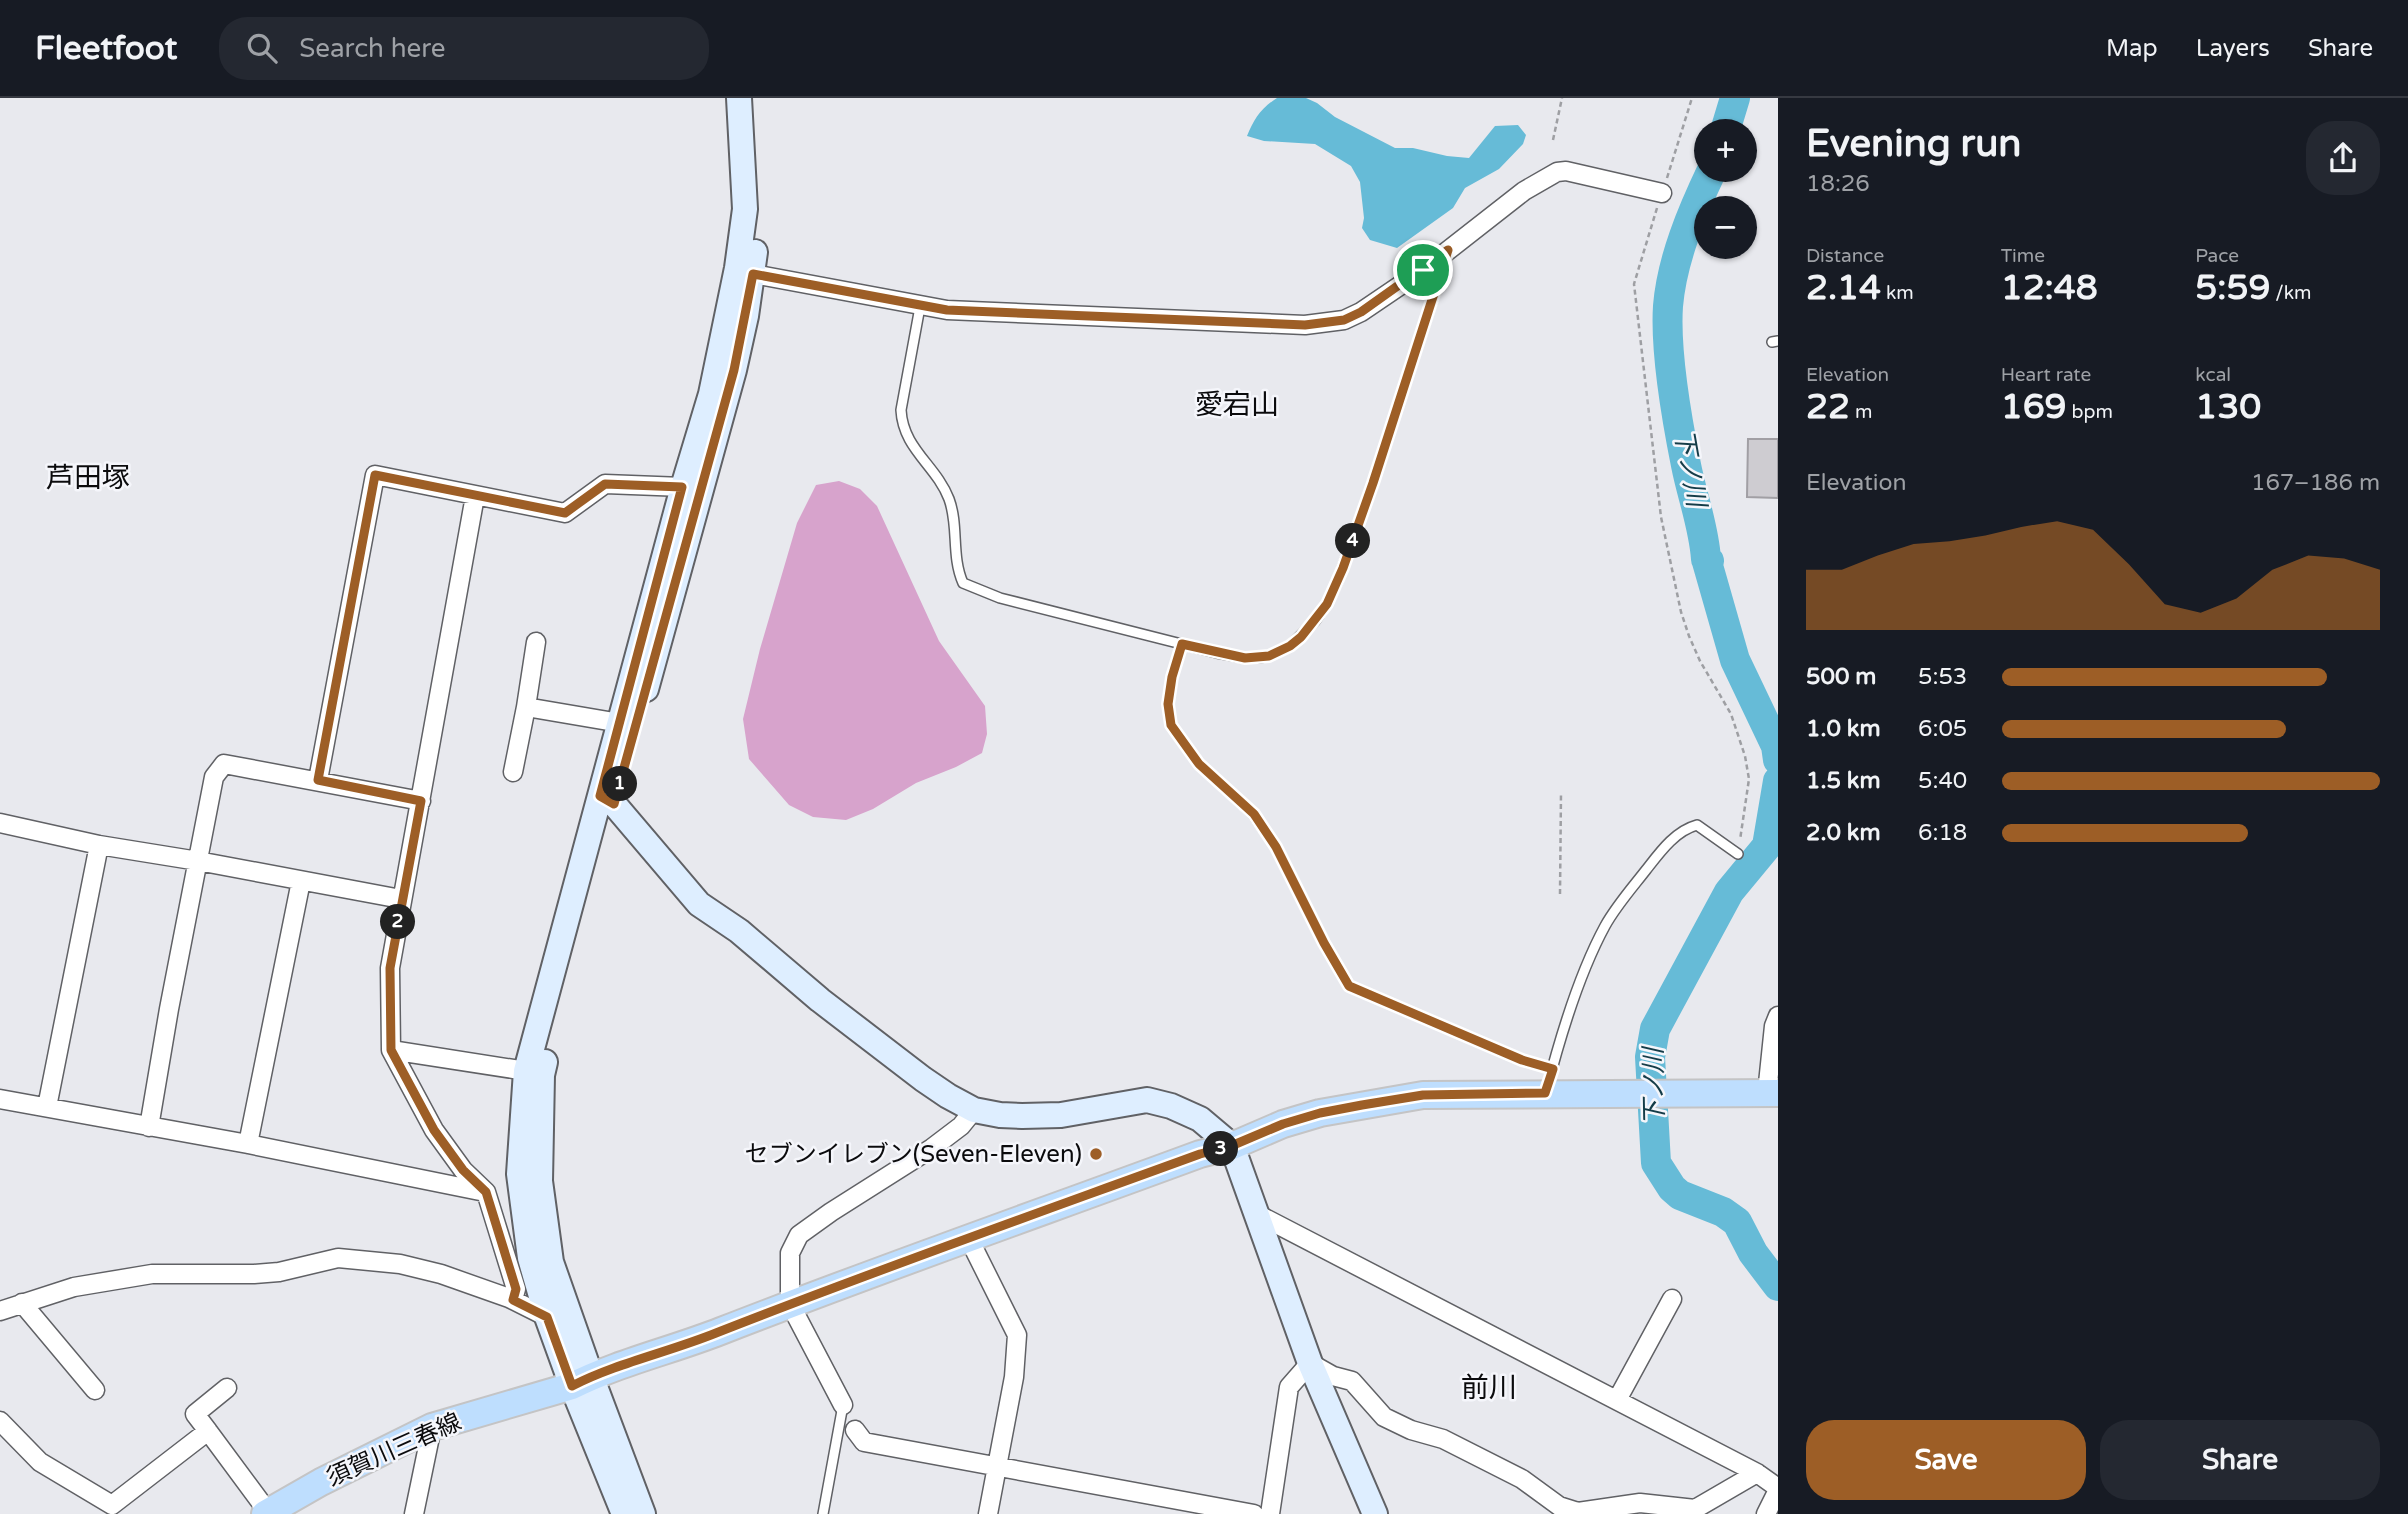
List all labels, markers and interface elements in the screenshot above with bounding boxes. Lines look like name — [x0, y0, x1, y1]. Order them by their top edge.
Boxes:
search box — [219, 17, 709, 80]
text: Fleetfoot — [35, 29, 177, 68]
icon: search — [243, 29, 281, 67]
text: Search here — [299, 33, 445, 64]
text: Map — [2106, 34, 2158, 63]
text: Layers — [2196, 34, 2270, 63]
text: Share — [2308, 34, 2373, 63]
map controls — [1694, 119, 1757, 259]
button: + — [1694, 119, 1757, 182]
text: Evening run — [1806, 121, 2021, 167]
button: share — [2306, 121, 2380, 195]
text: 18:26 — [1806, 170, 1870, 198]
button: − — [1694, 196, 1757, 259]
pin — [1393, 240, 1453, 300]
text: Distance — [1806, 245, 1884, 267]
text: Time — [2001, 245, 2045, 267]
text: Pace — [2195, 245, 2239, 267]
icon: arrive — [1404, 251, 1442, 289]
text: 2.14 — [1806, 267, 1881, 309]
text: 12:48 — [2001, 267, 2098, 309]
text: 5:59 — [2195, 267, 2270, 309]
text: km — [1881, 282, 1914, 304]
text: /km — [2270, 282, 2312, 304]
text: Elevation — [1806, 364, 1889, 386]
text: Heart rate — [2001, 364, 2091, 386]
text: kcal — [2195, 364, 2231, 386]
text: 22 — [1806, 386, 1850, 428]
text: 169 — [2001, 386, 2067, 428]
text: 130 — [2195, 386, 2261, 428]
district label: 愛宕山 — [1195, 388, 1279, 422]
text: m — [1850, 401, 1872, 423]
text: bpm — [2067, 401, 2113, 423]
water label: 下ノ川 — [1668, 427, 1713, 512]
district label: 芦田塚 — [46, 461, 130, 495]
text: Elevation — [1806, 469, 1907, 497]
text: 167–186 m — [2251, 469, 2380, 497]
pin: 4 — [1336, 524, 1370, 558]
text: 4 — [1347, 529, 1358, 551]
text: 500 m — [1806, 663, 1876, 691]
text: 5:53 — [1918, 663, 1967, 691]
text: 1.0 km — [1806, 715, 1881, 743]
text: 6:05 — [1918, 715, 1967, 743]
pin: 1 — [602, 766, 638, 802]
text: 1.5 km — [1806, 767, 1881, 795]
text: 5:40 — [1918, 767, 1967, 795]
text: 1 — [614, 772, 625, 794]
text: 2.0 km — [1806, 819, 1881, 847]
text: 6:18 — [1918, 819, 1967, 847]
pin: 2 — [380, 904, 416, 940]
text: 2 — [392, 910, 403, 932]
water label: 下ノ川 — [1638, 1045, 1670, 1126]
pin: 3 — [1204, 1132, 1238, 1166]
text: 3 — [1215, 1137, 1226, 1159]
place label: セブンイレブン(Seven-Eleven) — [745, 1140, 1082, 1169]
marker: セブンイレブン(Seven-Eleven) — [1088, 1146, 1104, 1162]
district label: 前川 — [1461, 1371, 1517, 1405]
street label: 須賀川三春線 — [322, 1407, 466, 1493]
button: Save — [1806, 1420, 2086, 1500]
button: Share — [2100, 1420, 2380, 1500]

